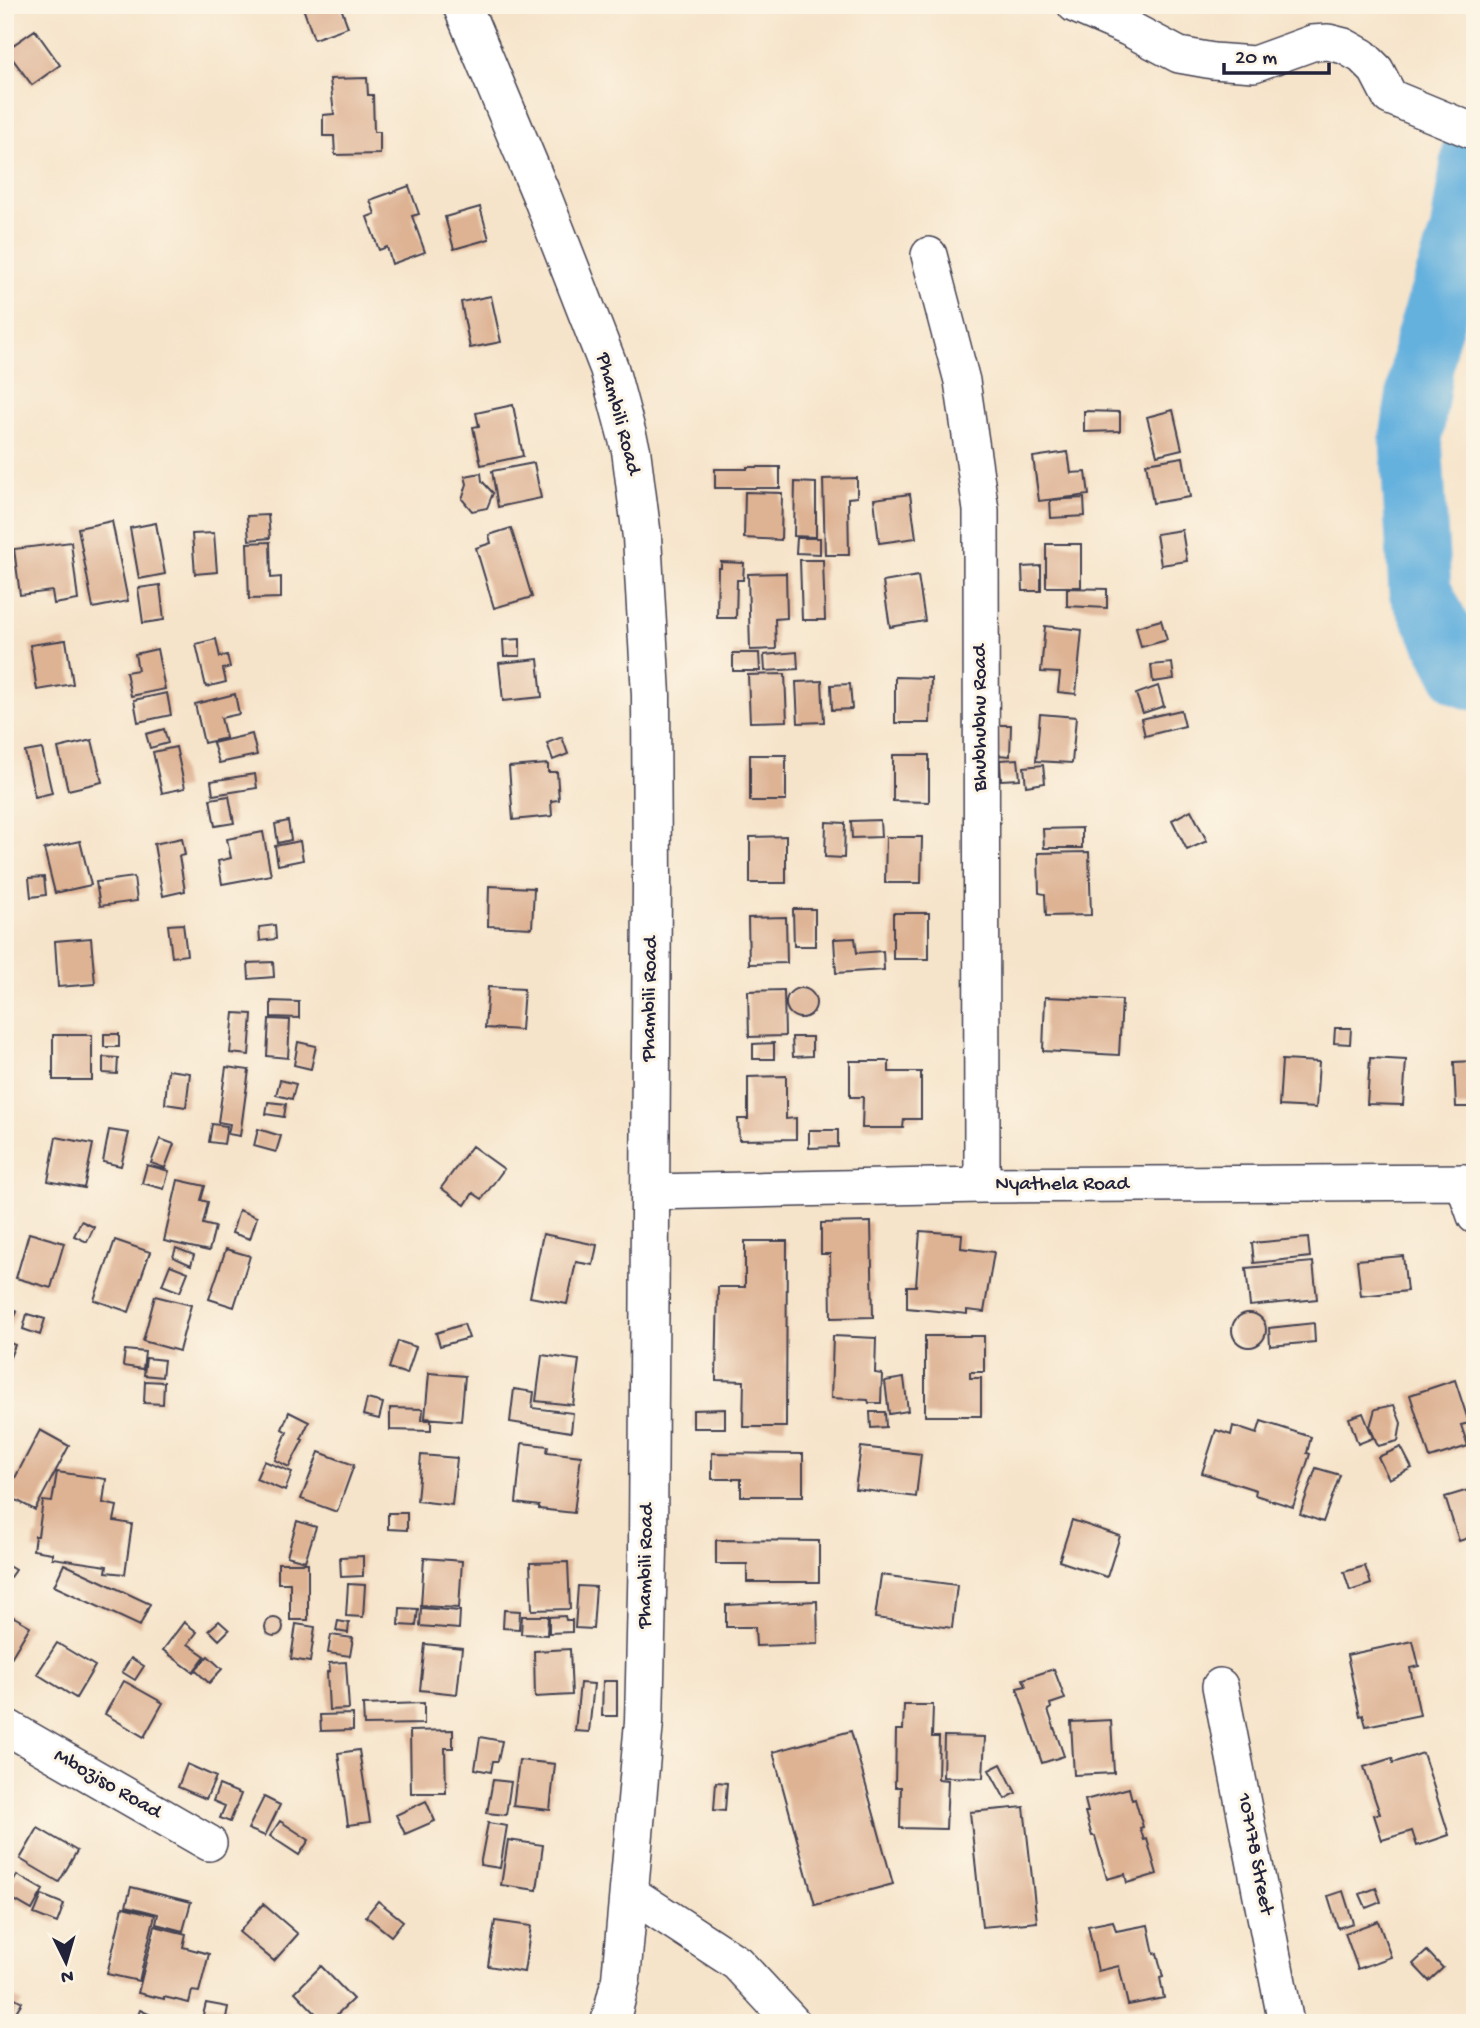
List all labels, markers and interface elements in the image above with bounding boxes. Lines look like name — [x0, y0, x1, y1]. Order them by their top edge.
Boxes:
scale bar — [1224, 32, 1330, 76]
text: 20 m — [1235, 47, 1277, 72]
street label: Phambili Road — [588, 349, 646, 479]
street label: Bhubhubhu Road — [969, 643, 994, 793]
street label: Phambili Road — [637, 935, 665, 1063]
street label: Nyathela Road — [995, 1173, 1130, 1198]
street label: Phambili Road — [633, 1502, 661, 1630]
street label: Mboziso Road — [49, 1744, 167, 1827]
street label: 107178 Street — [1230, 1790, 1278, 1919]
north arrow — [32, 1926, 102, 1996]
text: N — [60, 1963, 74, 1987]

